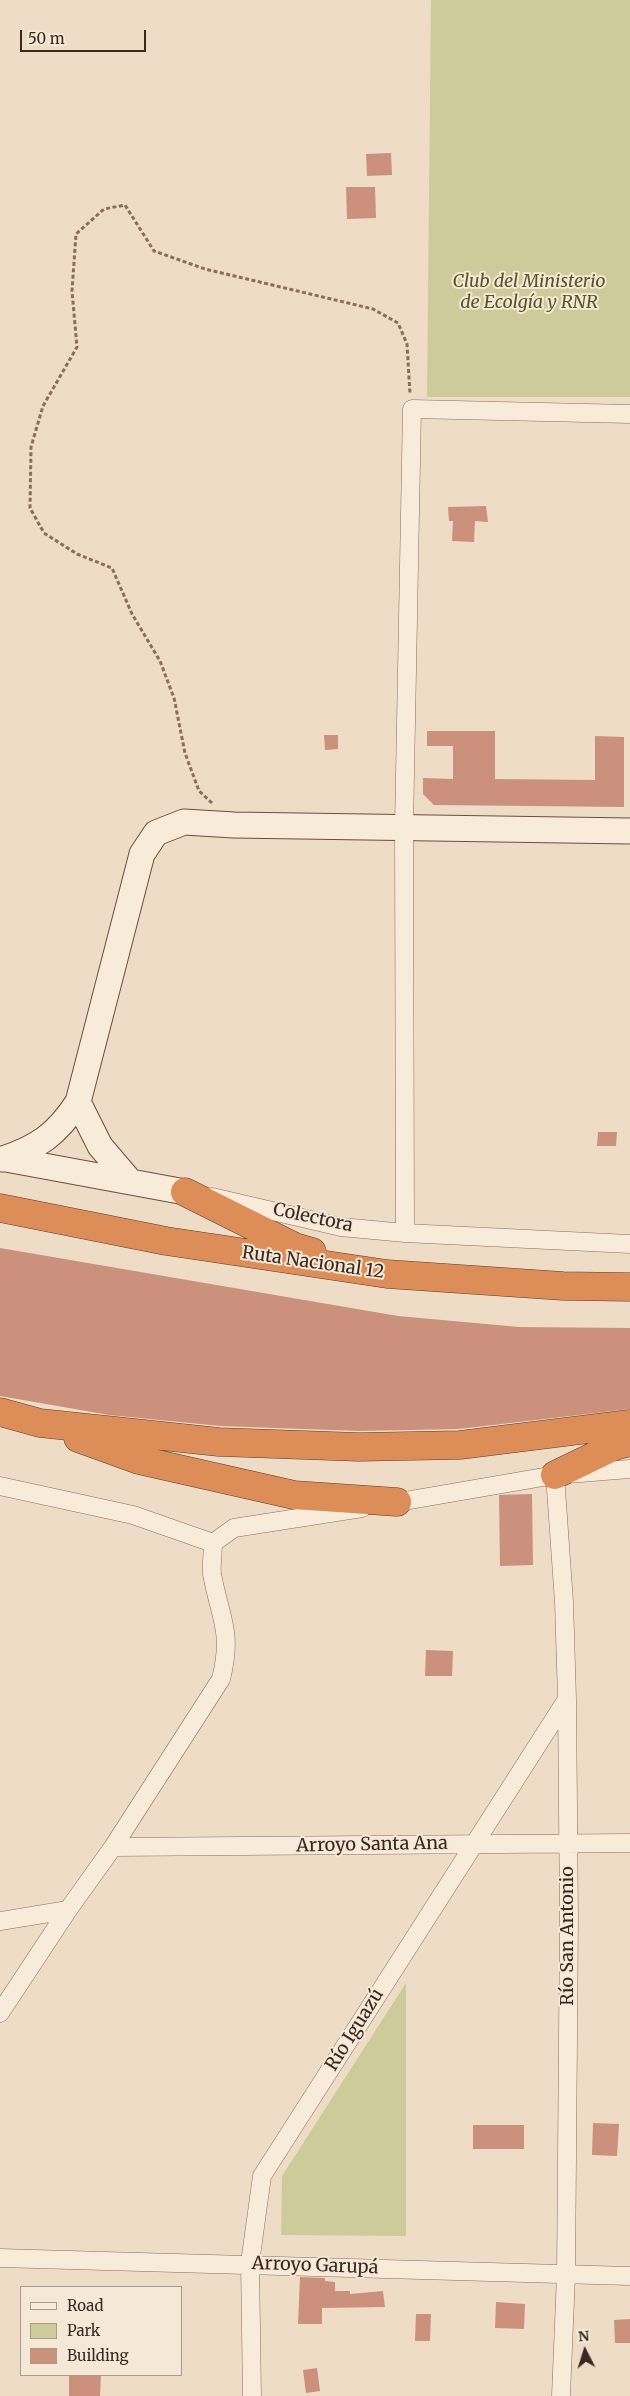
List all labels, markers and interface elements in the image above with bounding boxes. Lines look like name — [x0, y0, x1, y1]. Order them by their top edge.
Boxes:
scale bar — [22, 20, 149, 52]
text: 50 m — [28, 29, 65, 48]
park label: Club del Ministerio de Ecolgía y RNR — [453, 271, 605, 314]
street label: Colectora — [271, 1199, 355, 1237]
street label: Ruta Nacional 12 — [241, 1242, 385, 1284]
street label: Arroyo Santa Ana — [296, 1833, 448, 1857]
street label: Río San Antonio — [557, 1866, 579, 2006]
street label: Río Iguazú — [321, 1985, 389, 2075]
street label: Arroyo Garupá — [251, 2253, 379, 2279]
legend — [20, 2286, 182, 2376]
text: Road — [67, 2296, 103, 2315]
text: Park — [67, 2321, 100, 2340]
north arrow — [560, 2326, 610, 2376]
text: N — [577, 2327, 590, 2346]
text: Building — [67, 2346, 129, 2365]

